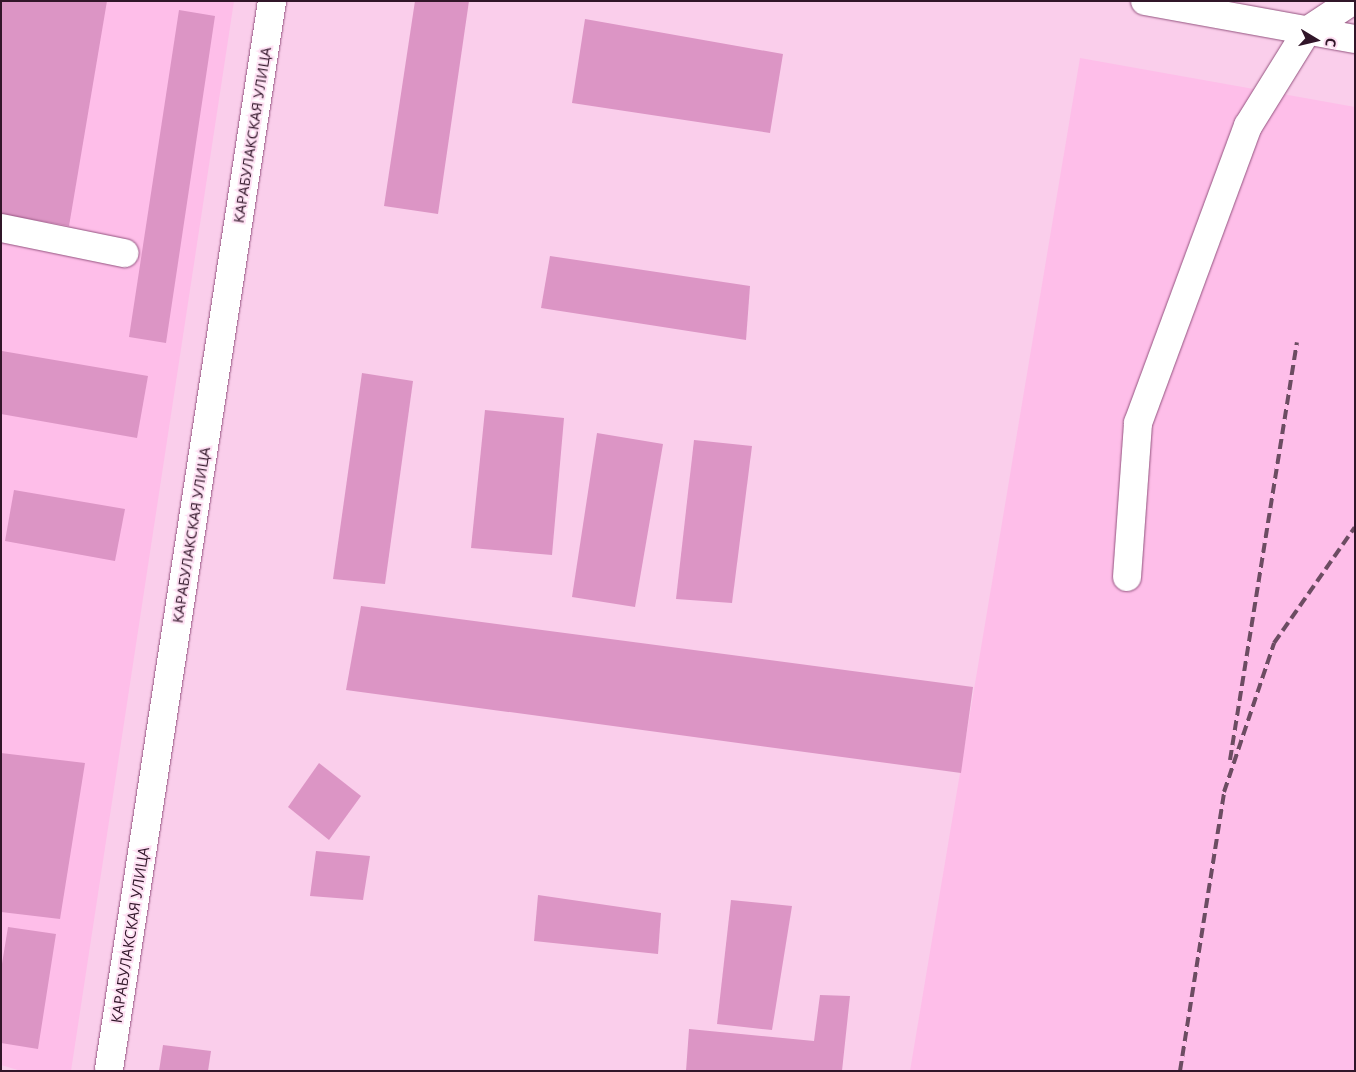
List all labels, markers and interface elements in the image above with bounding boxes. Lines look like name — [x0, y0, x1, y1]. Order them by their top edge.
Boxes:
north arrow — [1291, 15, 1341, 65]
text: С — [1321, 37, 1341, 48]
street label: КАРАБУЛАКСКАЯ УЛИЦА — [229, 46, 275, 224]
street label: КАРАБУЛАКСКАЯ УЛИЦА — [168, 446, 214, 624]
street label: КАРАБУЛАКСКАЯ УЛИЦА — [107, 846, 153, 1024]

